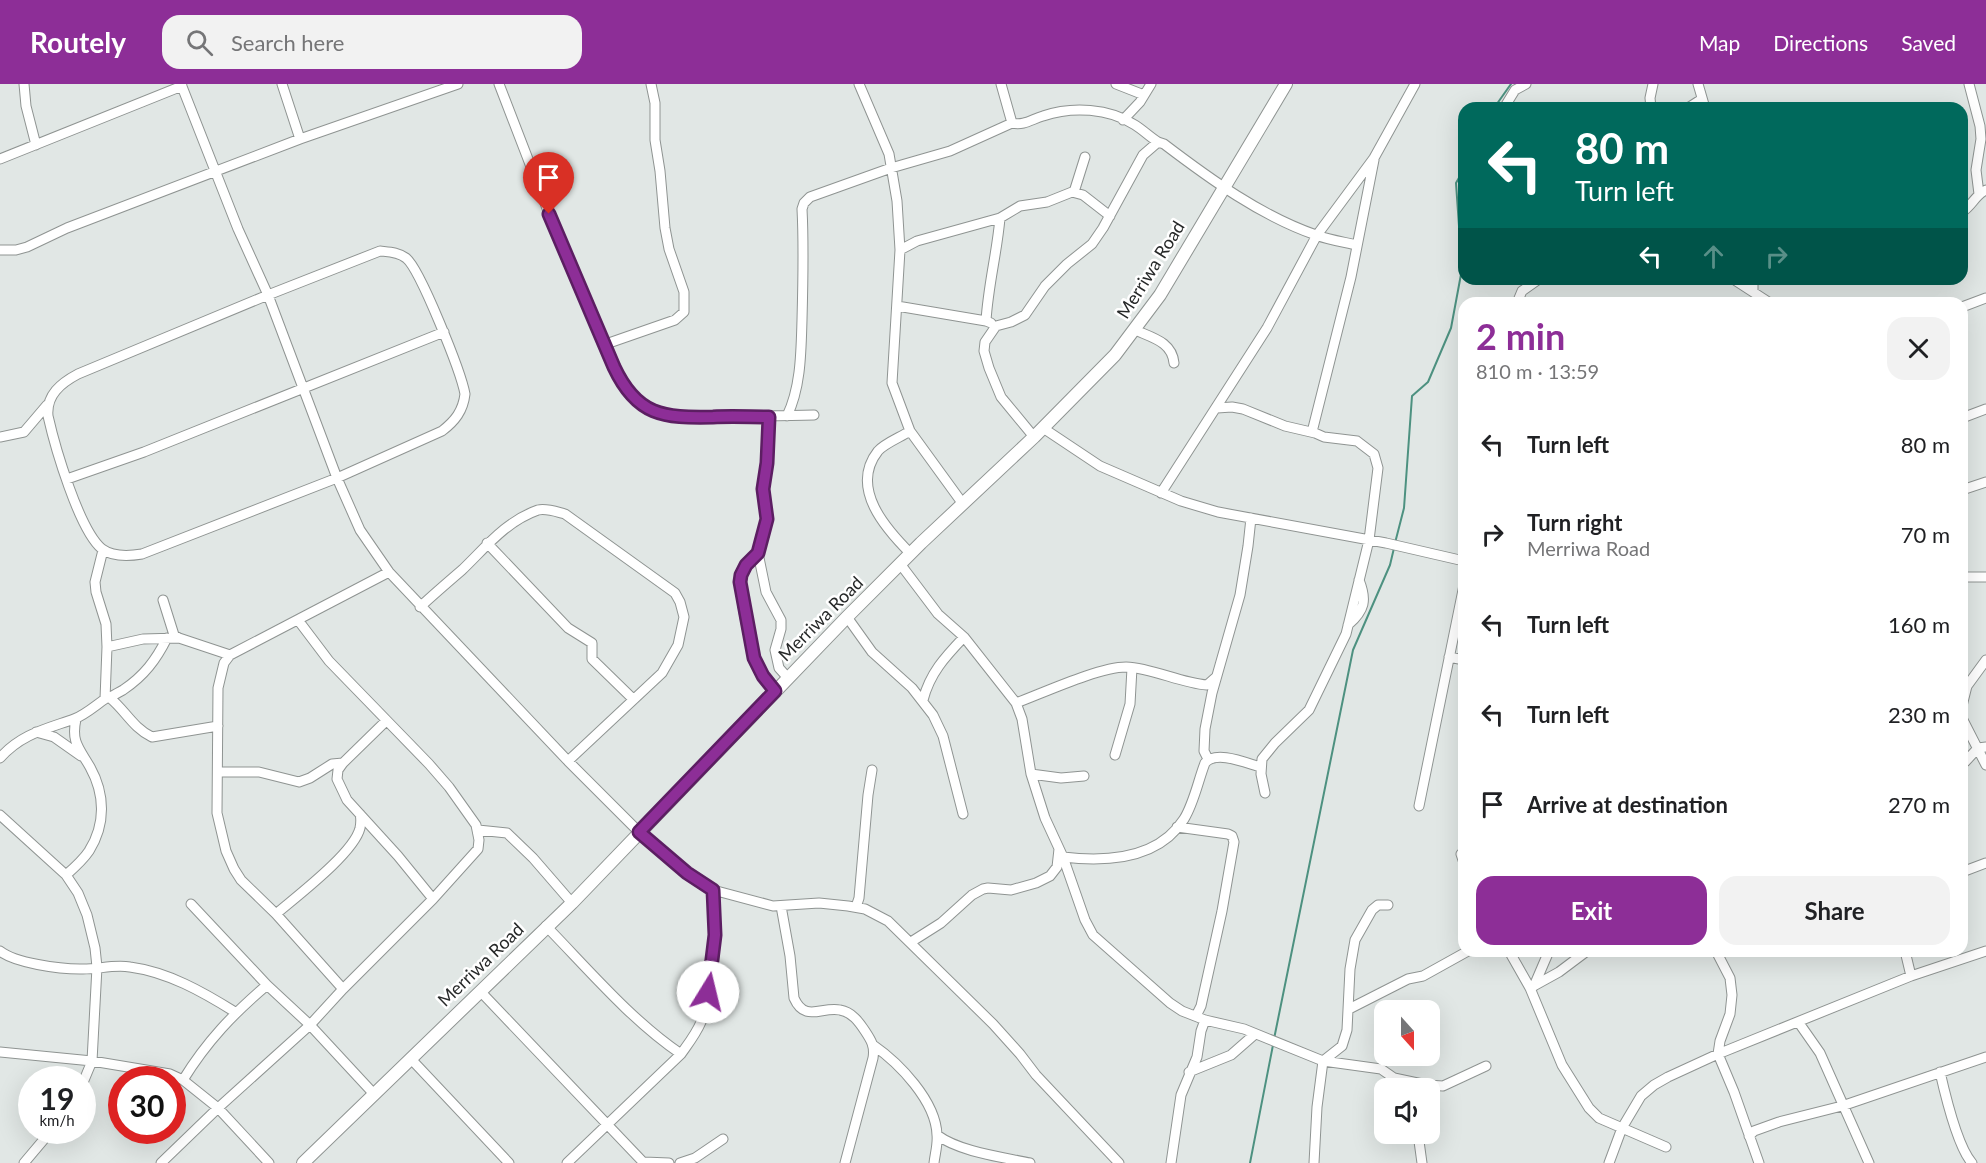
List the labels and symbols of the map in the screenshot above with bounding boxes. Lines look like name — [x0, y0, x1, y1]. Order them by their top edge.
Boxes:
pin — [523, 152, 574, 214]
street label: Merriwa Road — [1111, 217, 1189, 322]
street label: Merriwa Road — [773, 571, 867, 665]
street label: Merriwa Road — [433, 918, 528, 1011]
position arrow — [676, 960, 740, 1024]
north arrow — [1374, 1000, 1440, 1066]
speed limit sign: 30 — [108, 1066, 186, 1144]

